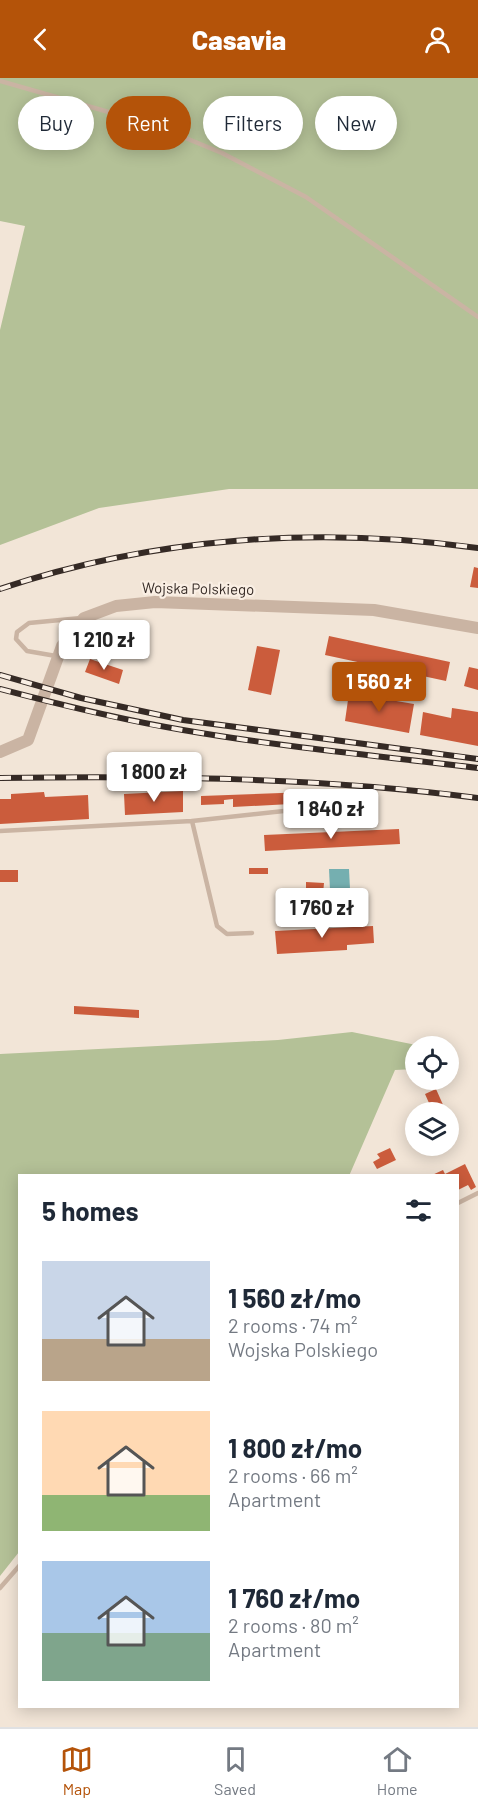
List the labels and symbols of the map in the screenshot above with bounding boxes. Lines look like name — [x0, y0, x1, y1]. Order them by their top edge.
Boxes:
street label: Wojska Polskiego — [142, 578, 254, 598]
pin: 1 210 zł — [42, 620, 166, 671]
pin: 1 560 zł — [317, 662, 441, 713]
pin: 1 800 zł — [92, 752, 216, 803]
pin: 1 840 zł — [269, 789, 393, 840]
pin: 1 760 zł — [260, 888, 384, 939]

